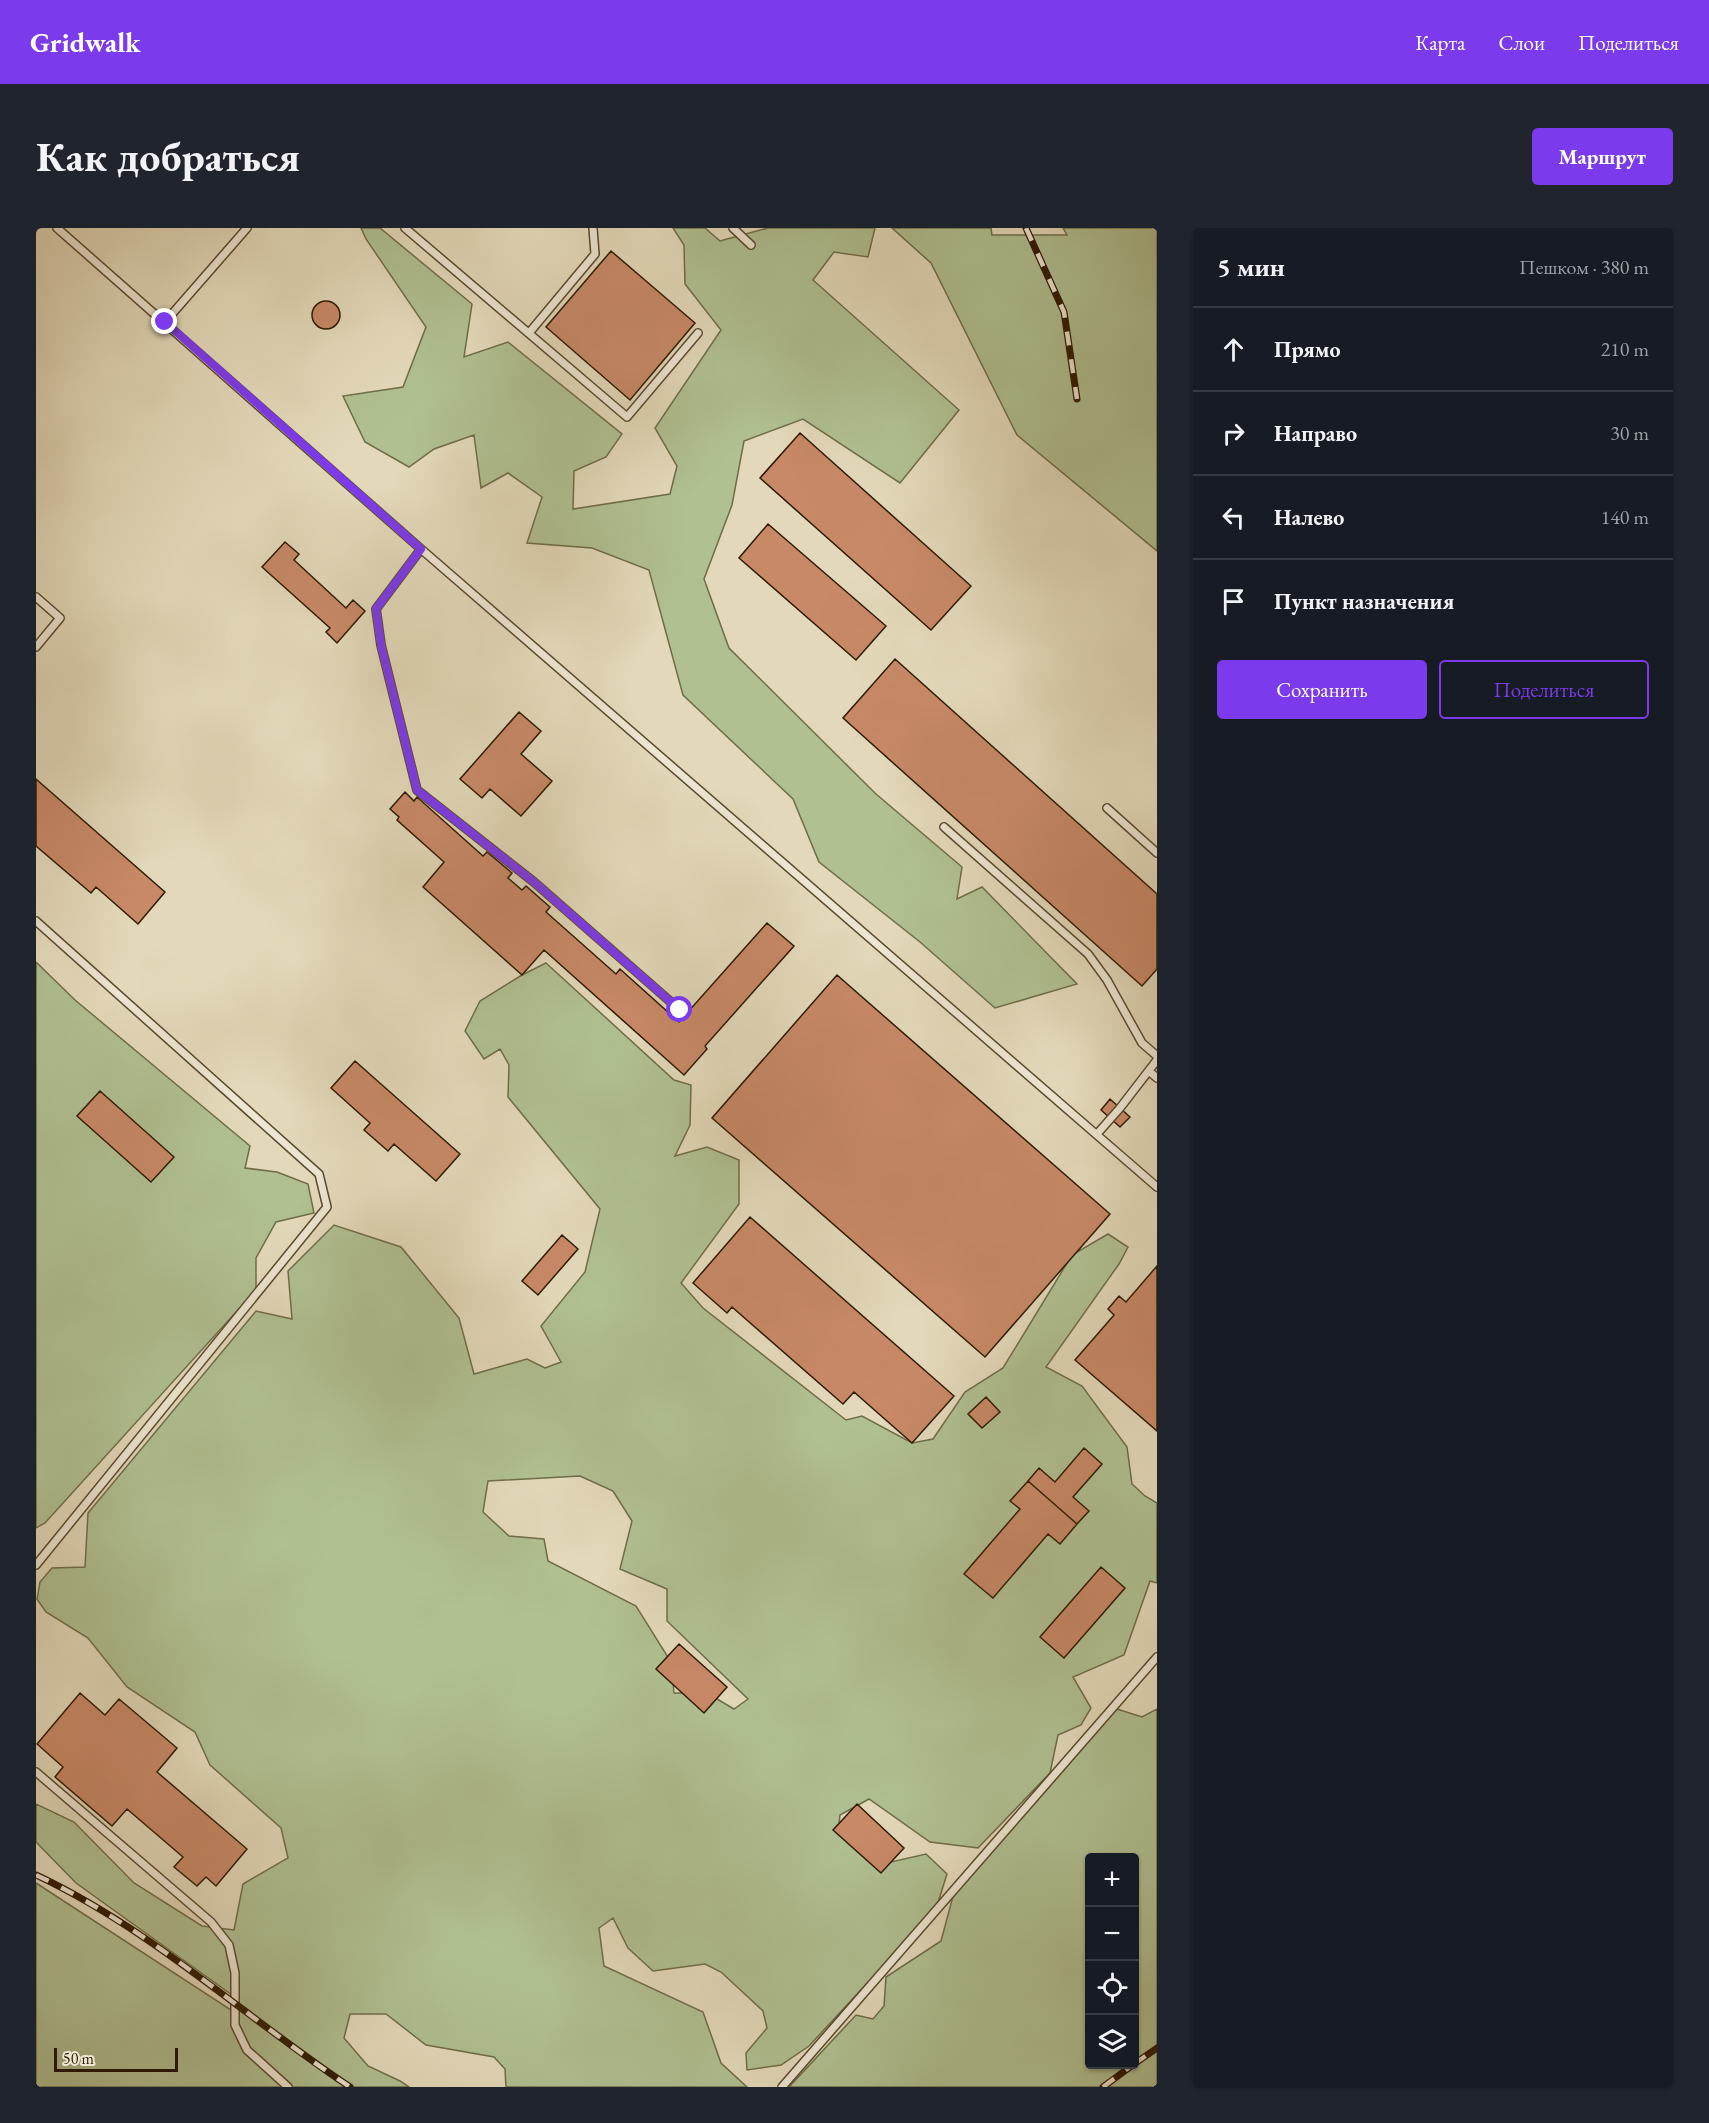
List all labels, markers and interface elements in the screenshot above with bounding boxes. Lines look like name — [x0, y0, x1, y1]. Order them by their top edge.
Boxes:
text: Gridwalk — [30, 24, 141, 60]
text: Карта — [1415, 29, 1465, 56]
text: Слои — [1498, 29, 1545, 56]
text: Поделиться — [1578, 29, 1679, 56]
button: Маршрут — [1532, 128, 1673, 185]
text: Как добраться — [36, 129, 300, 184]
text: 5 мин — [1217, 250, 1285, 284]
text: Пешком · 380 m — [1519, 254, 1649, 280]
route end — [151, 308, 177, 334]
icon: ahead — [1217, 333, 1250, 366]
text: Прямо — [1274, 335, 1341, 364]
text: 210 m — [1601, 336, 1649, 362]
icon: right — [1217, 417, 1250, 450]
text: Направо — [1274, 419, 1357, 448]
text: 30 m — [1610, 420, 1649, 446]
icon: left — [1217, 501, 1250, 534]
text: Налево — [1274, 503, 1344, 532]
text: 140 m — [1601, 504, 1649, 530]
icon: arrive — [1217, 585, 1250, 618]
text: Пункт назначения — [1274, 587, 1454, 616]
button: Сохранить — [1217, 660, 1427, 719]
button: Поделиться — [1439, 660, 1649, 719]
route start — [666, 996, 692, 1022]
map controls — [1085, 1853, 1139, 2069]
button: + — [1085, 1853, 1139, 1907]
button: − — [1085, 1907, 1139, 1961]
button: locate — [1085, 1961, 1139, 2015]
button: layers — [1085, 2015, 1139, 2069]
scale bar — [54, 2045, 178, 2072]
text: 50 m — [63, 2048, 94, 2069]

